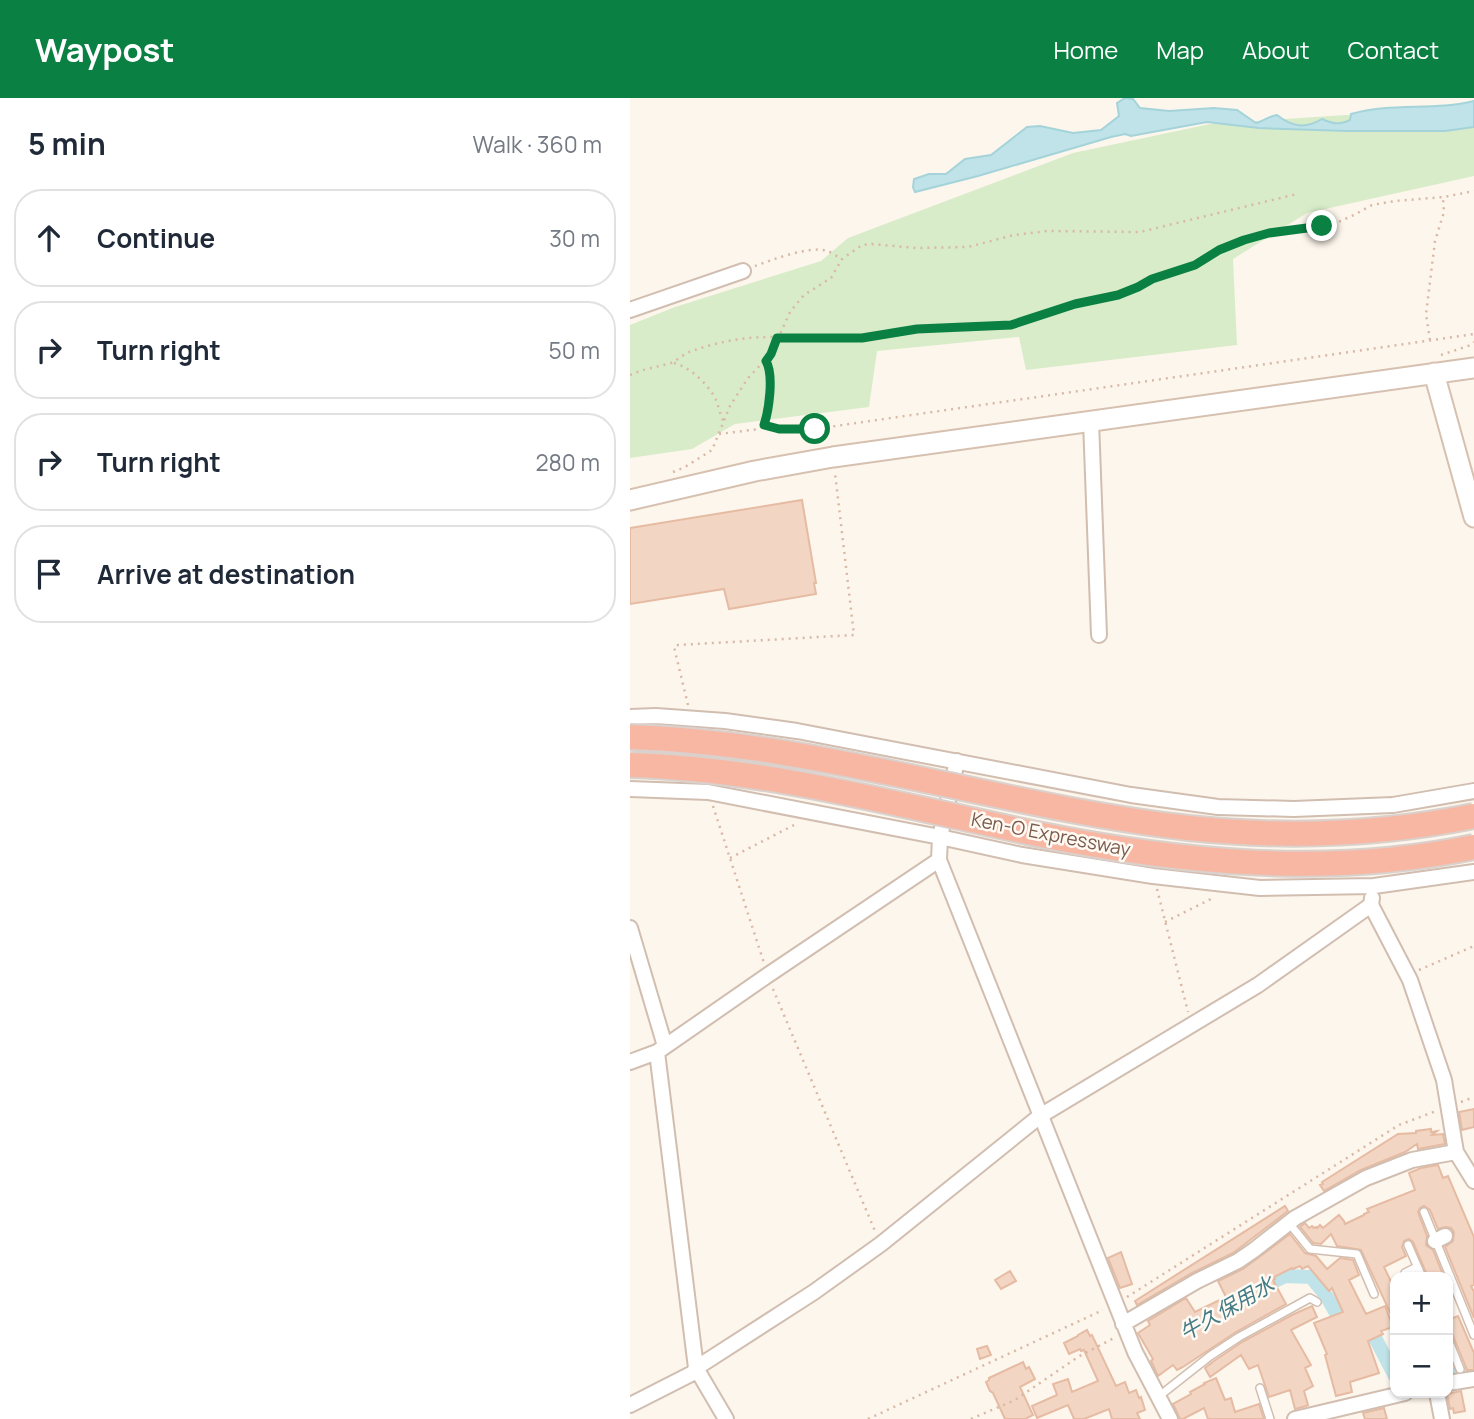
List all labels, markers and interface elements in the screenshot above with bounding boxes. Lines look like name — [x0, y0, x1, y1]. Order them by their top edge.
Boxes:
text: Waypost — [35, 27, 175, 72]
text: Home — [1053, 33, 1118, 66]
text: Map — [1156, 33, 1204, 66]
text: About — [1242, 33, 1310, 66]
text: Contact — [1348, 33, 1439, 66]
text: 5 min — [28, 123, 106, 164]
text: Walk · 360 m — [472, 128, 602, 160]
route end — [1306, 210, 1337, 241]
icon: ahead — [30, 219, 68, 257]
text: Continue — [97, 220, 215, 256]
text: 30 m — [549, 222, 600, 254]
icon: right — [30, 331, 68, 369]
text: Turn right — [97, 332, 221, 368]
text: 50 m — [549, 334, 600, 366]
route start — [799, 413, 830, 444]
icon: right — [30, 443, 68, 481]
text: Turn right — [97, 444, 221, 480]
text: 280 m — [535, 446, 600, 478]
icon: arrive — [30, 555, 68, 593]
text: Arrive at destination — [97, 556, 355, 592]
street label: Ken-O Expressway — [969, 806, 1133, 862]
water label: 牛久保用水 — [1174, 1269, 1281, 1347]
map controls — [1390, 1272, 1453, 1398]
button: + — [1390, 1272, 1453, 1335]
button: − — [1390, 1335, 1453, 1398]

